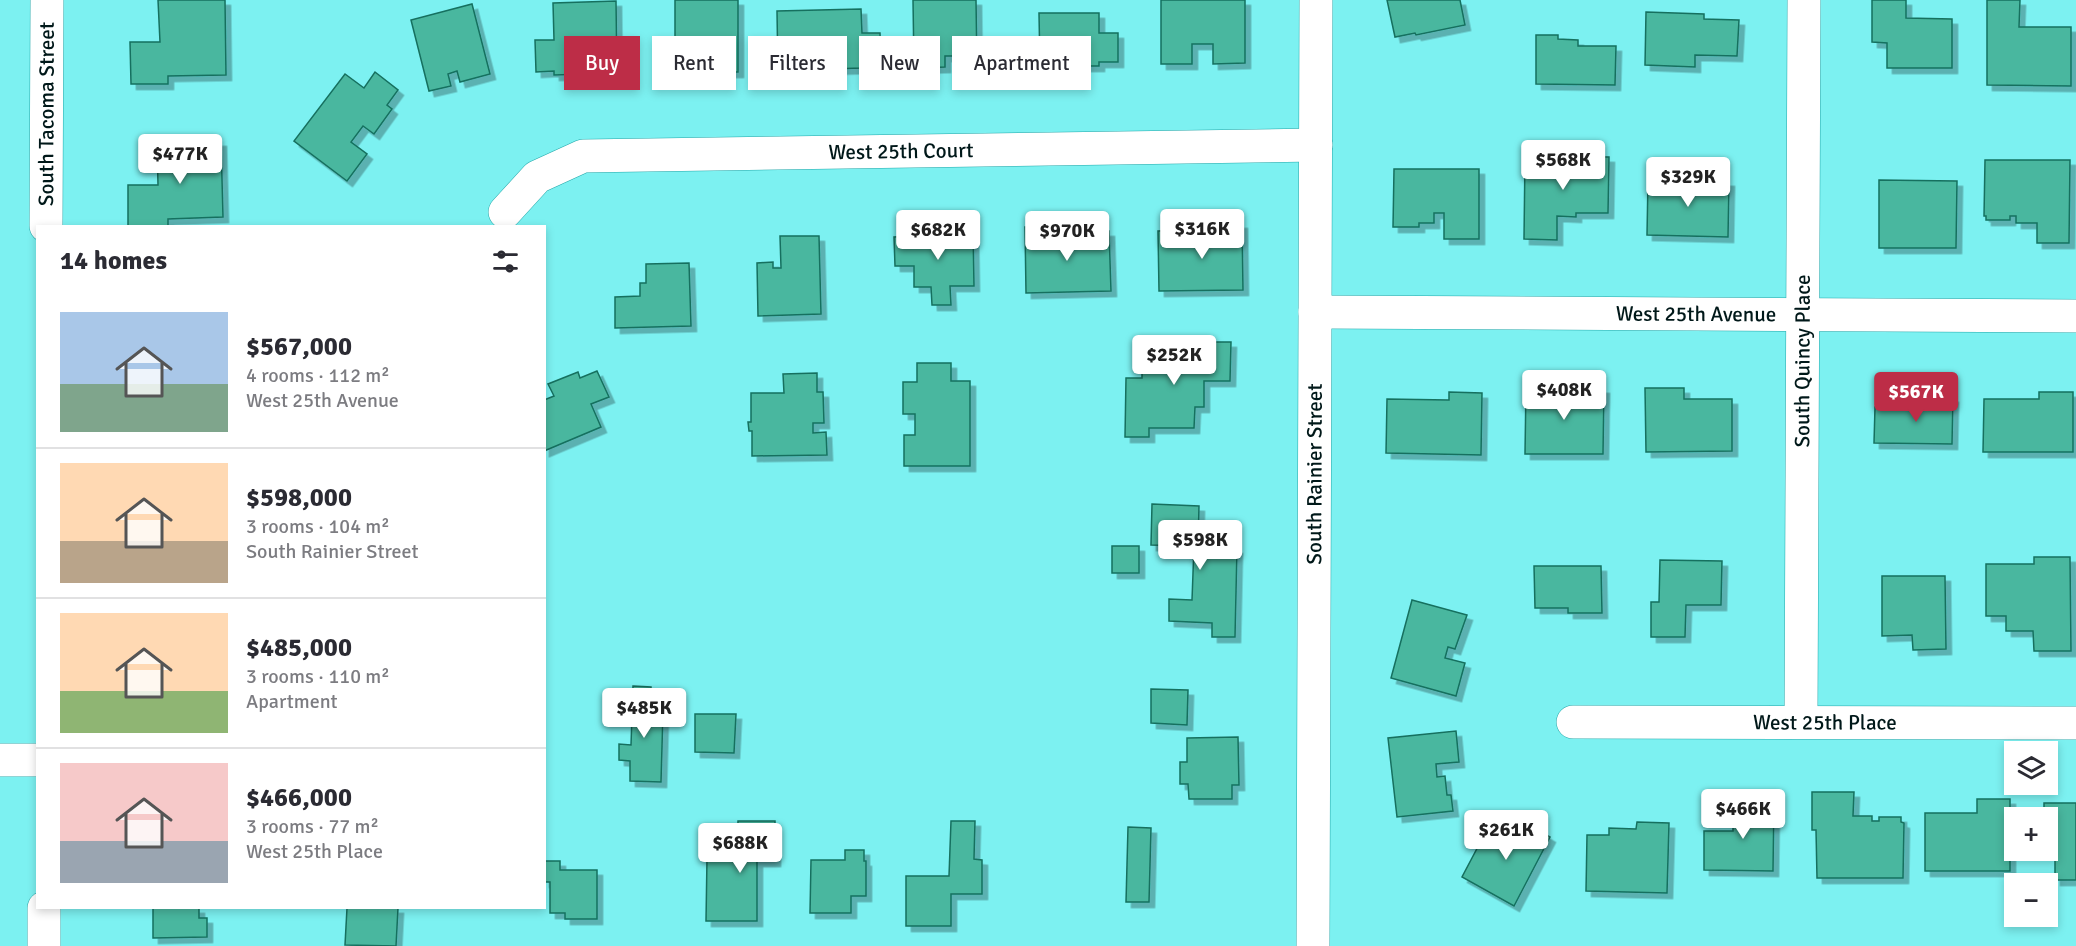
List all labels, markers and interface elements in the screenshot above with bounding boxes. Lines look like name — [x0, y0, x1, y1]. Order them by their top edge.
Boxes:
street label: South Tacoma Street — [33, 22, 60, 206]
chip: Buy — [564, 36, 640, 90]
chip: Rent — [652, 36, 736, 90]
chip: Filters — [748, 36, 847, 90]
chip: New — [859, 36, 940, 90]
chip: Apartment — [952, 36, 1091, 90]
pin: $477K — [138, 134, 222, 185]
street label: West 25th Court — [828, 137, 974, 165]
pin: $568K — [1521, 140, 1605, 191]
text: $477K — [152, 141, 208, 166]
text: $568K — [1535, 147, 1591, 172]
pin: $329K — [1646, 157, 1730, 208]
text: $329K — [1660, 164, 1716, 189]
pin: $316K — [1160, 209, 1244, 260]
pin: $682K — [896, 210, 980, 261]
pin: $970K — [1025, 211, 1109, 262]
text: $316K — [1174, 216, 1230, 241]
text: $682K — [910, 217, 966, 242]
text: $970K — [1039, 218, 1095, 243]
text: 14 homes — [60, 245, 167, 277]
icon: filters — [489, 245, 522, 278]
street label: South Quincy Place — [1789, 274, 1816, 448]
street label: West 25th Avenue — [1616, 301, 1776, 327]
text: $567,000 — [246, 331, 352, 363]
pin: $252K — [1132, 335, 1216, 386]
icon: home — [108, 336, 180, 408]
text: $252K — [1146, 342, 1202, 367]
text: 4 rooms · 112 m² — [246, 363, 390, 388]
pin: $408K — [1522, 370, 1606, 421]
pin: $567K — [1874, 372, 1958, 423]
text: $408K — [1536, 377, 1592, 402]
text: $567K — [1888, 379, 1944, 404]
street label: South Rainier Street — [1301, 383, 1328, 565]
text: West 25th Avenue — [246, 388, 399, 413]
text: $598,000 — [246, 482, 352, 514]
icon: home — [108, 487, 180, 559]
text: 3 rooms · 104 m² — [246, 514, 390, 539]
pin: $598K — [1158, 520, 1242, 571]
text: $598K — [1172, 527, 1228, 552]
text: South Rainier Street — [246, 539, 418, 564]
text: $485,000 — [246, 632, 352, 664]
icon: home — [108, 637, 180, 709]
text: 3 rooms · 110 m² — [246, 664, 390, 689]
pin: $485K — [602, 688, 686, 739]
text: Apartment — [246, 689, 338, 714]
text: $485K — [616, 695, 672, 720]
street label: West 25th Place — [1753, 709, 1897, 736]
map controls — [2004, 741, 2058, 927]
button: layers — [2004, 741, 2058, 795]
text: $466,000 — [246, 782, 352, 814]
icon: home — [108, 787, 180, 859]
pin: $466K — [1701, 789, 1785, 840]
text: $466K — [1715, 796, 1771, 821]
button: + — [2004, 807, 2058, 861]
pin: $261K — [1464, 810, 1548, 861]
text: 3 rooms · 77 m² — [246, 814, 379, 839]
text: $261K — [1478, 817, 1534, 842]
pin: $688K — [698, 823, 782, 874]
text: $688K — [712, 830, 768, 855]
text: West 25th Place — [246, 839, 383, 864]
button: − — [2004, 873, 2058, 927]

